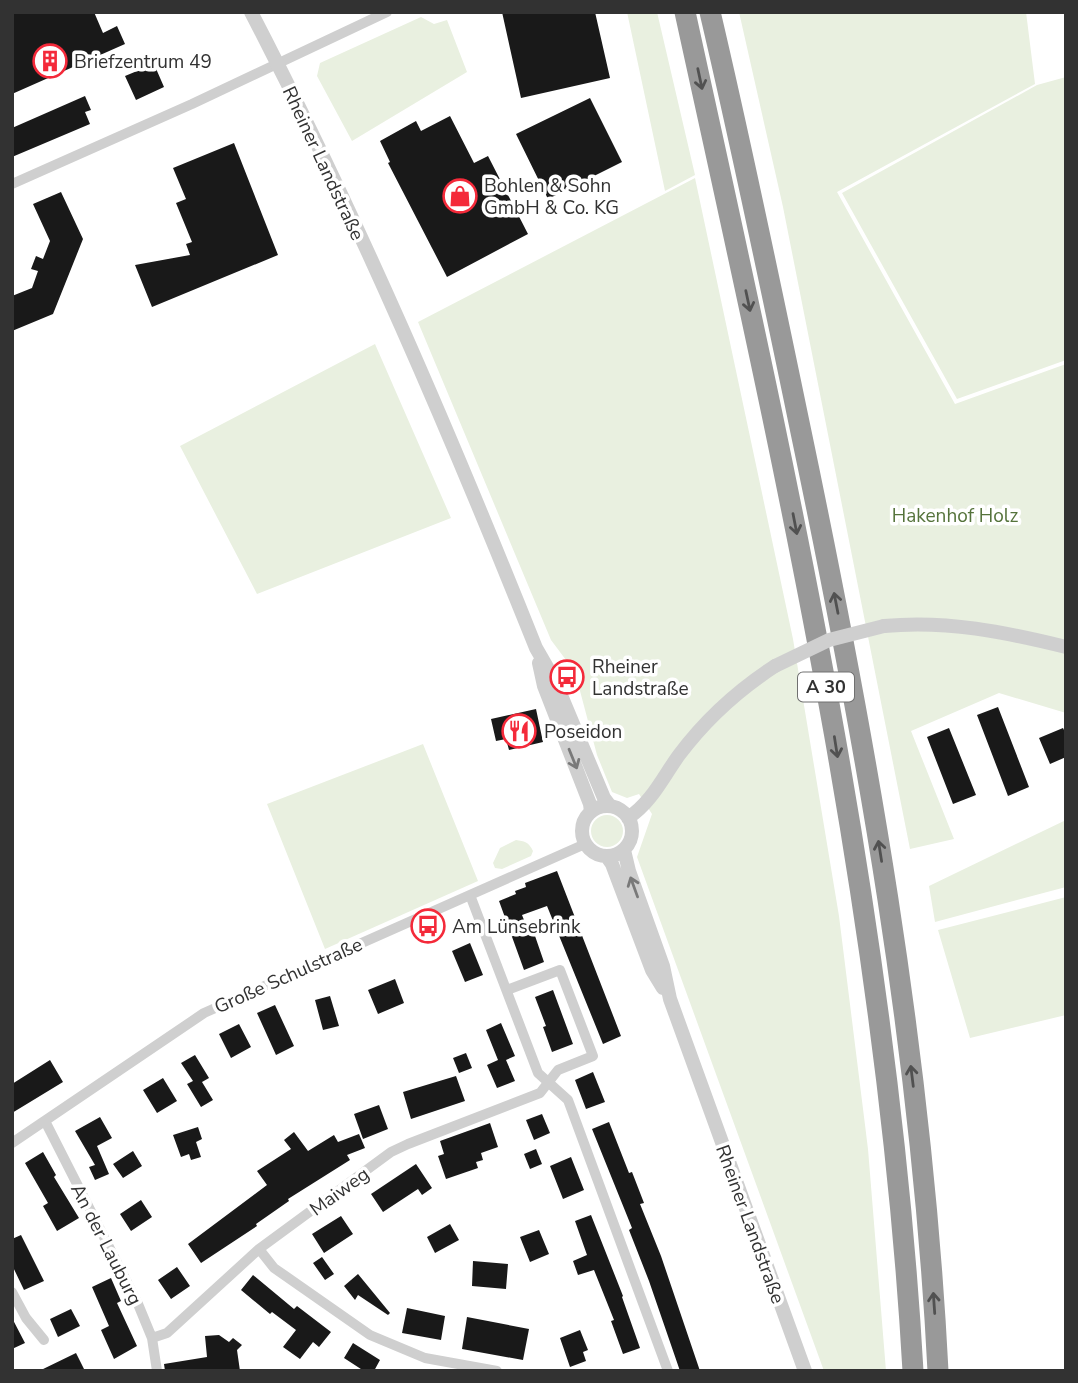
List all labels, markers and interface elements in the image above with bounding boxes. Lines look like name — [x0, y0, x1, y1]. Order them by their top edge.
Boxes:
building icon: Briefzentrum 49 — [31, 42, 69, 80]
place label: Briefzentrum 49 — [74, 49, 212, 75]
one-way arrow — [693, 67, 707, 90]
street label: Rheiner Landstraße — [276, 82, 370, 245]
place label: Bohlen & Sohn GmbH & Co. KG — [484, 173, 619, 221]
shop icon: Bohlen & Sohn GmbH & Co. KG — [441, 177, 479, 215]
one-way arrow — [742, 289, 756, 312]
park label: Hakenhof Holz — [892, 503, 1019, 529]
one-way arrow — [788, 512, 802, 535]
one-way arrow — [828, 592, 842, 615]
place label: Rheiner Landstraße — [592, 654, 689, 702]
bus stop icon: Rheiner Landstraße — [548, 658, 586, 696]
road number: A 30 — [798, 672, 854, 702]
restaurant icon: Poseidon — [500, 712, 538, 750]
place label: Poseidon — [544, 719, 622, 745]
one-way arrow — [830, 736, 844, 758]
one-way arrow — [567, 747, 580, 769]
one-way arrow — [873, 840, 886, 863]
one-way arrow — [627, 877, 640, 899]
bus stop icon: Am Lünsebrink — [409, 907, 447, 945]
place label: Am Lünsebrink — [452, 914, 581, 940]
street label: Große Schulstraße — [210, 932, 367, 1020]
one-way arrow — [905, 1065, 918, 1088]
street label: Rheiner Landstraße — [709, 1141, 791, 1307]
street label: Maiweg — [305, 1161, 375, 1222]
street label: An der Lauburg — [64, 1179, 148, 1310]
one-way arrow — [927, 1292, 940, 1314]

